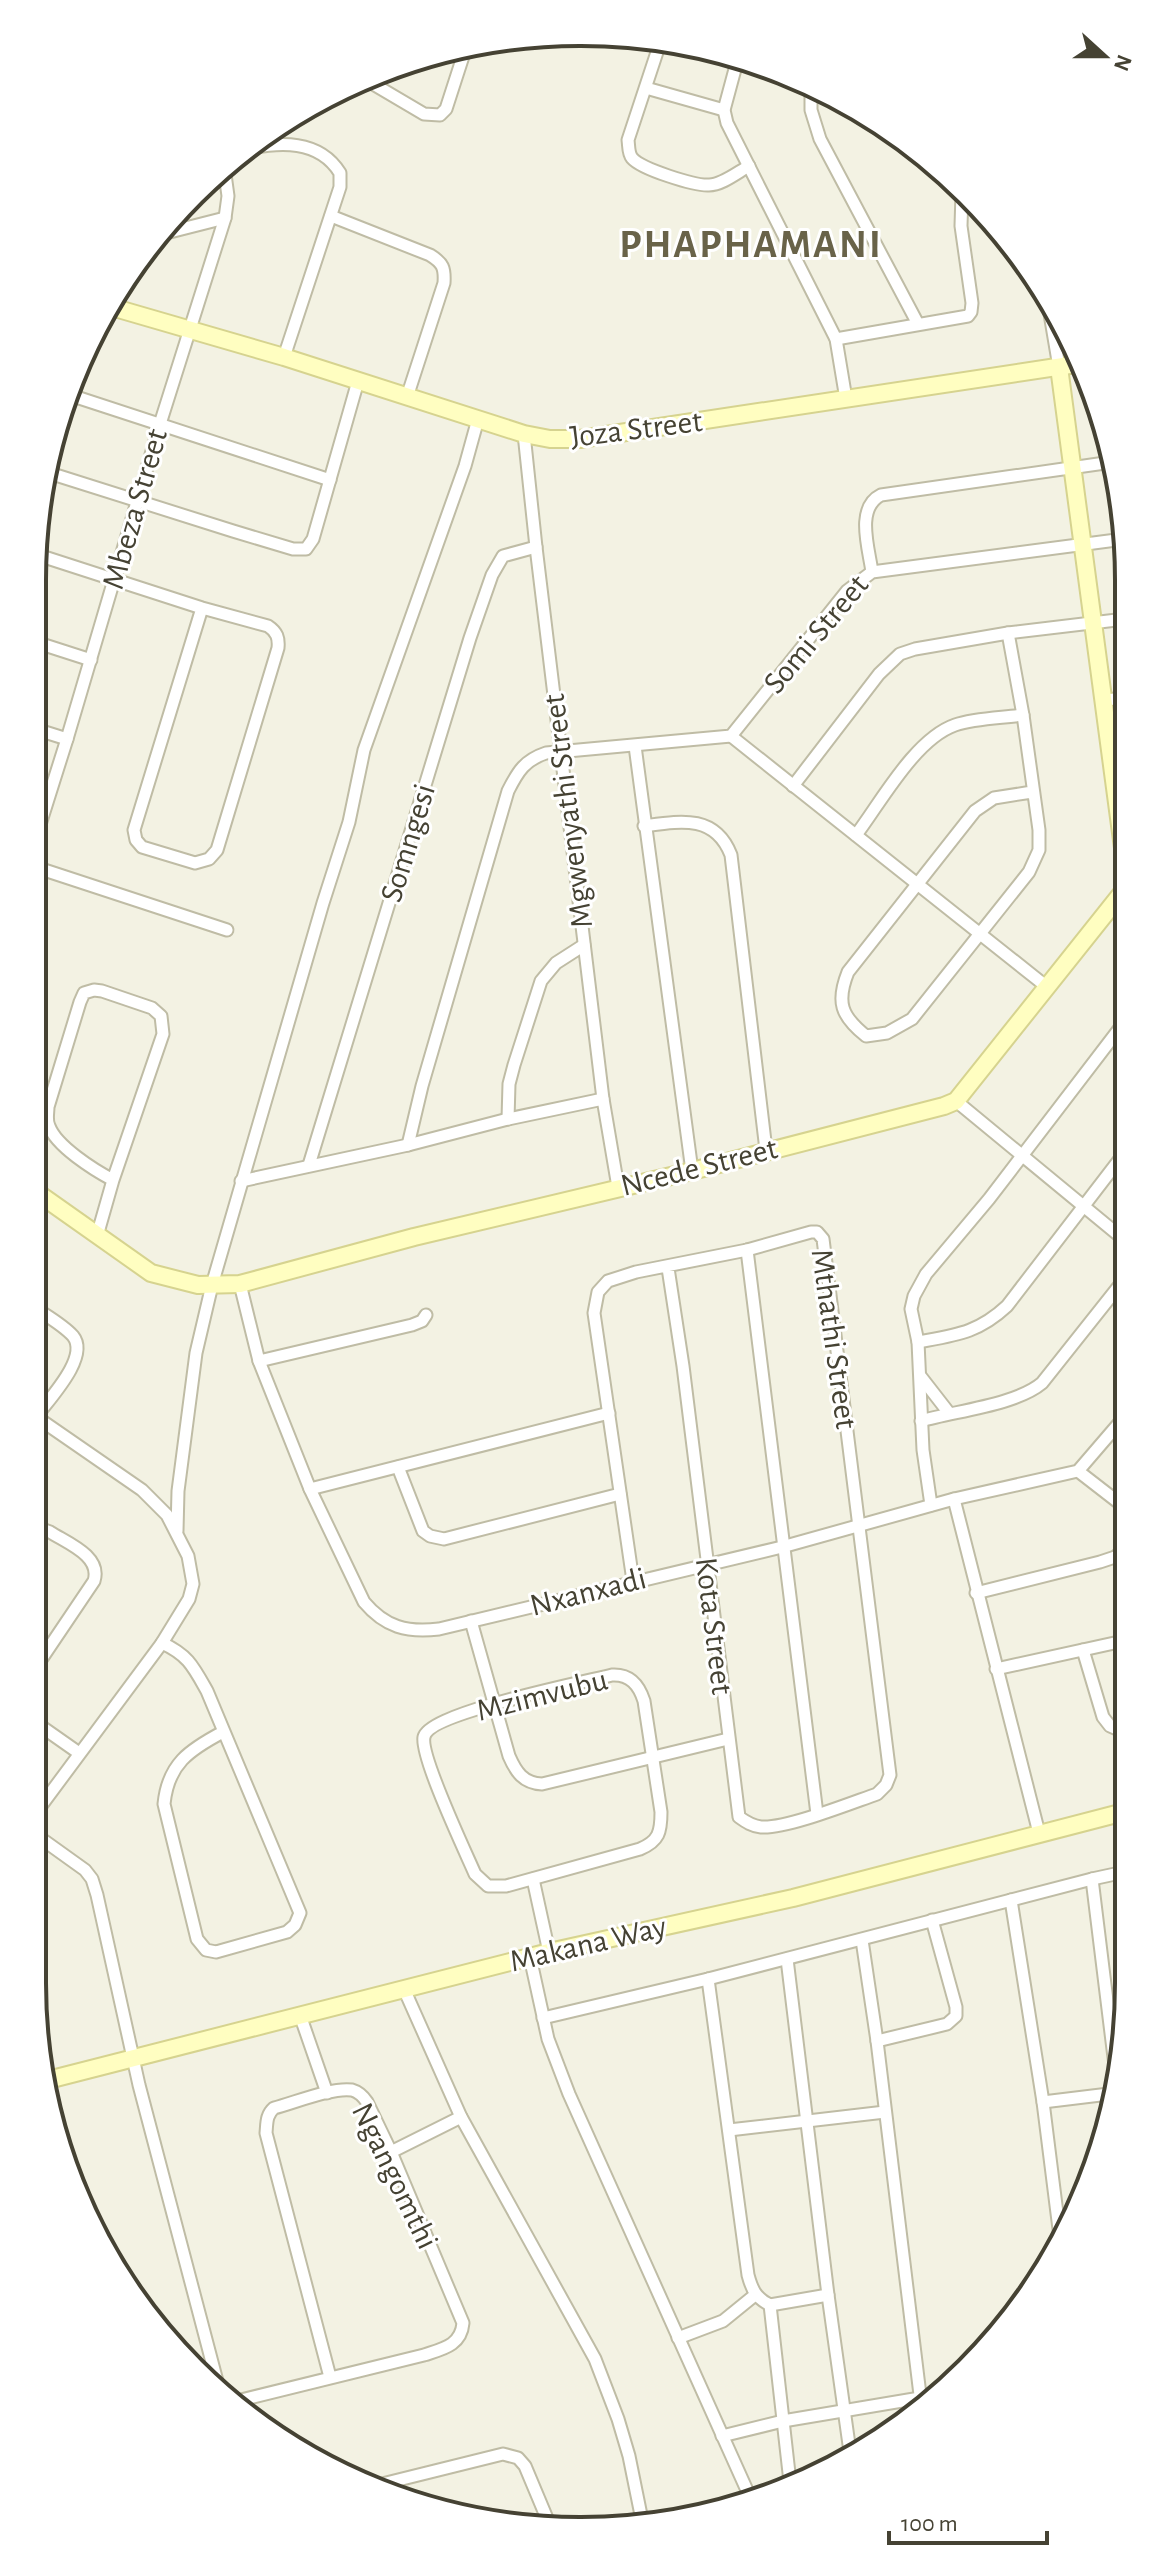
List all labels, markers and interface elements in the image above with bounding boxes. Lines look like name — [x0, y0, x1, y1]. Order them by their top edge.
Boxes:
north arrow — [1065, 16, 1145, 96]
text: N — [1110, 52, 1136, 74]
district label: PHAPHAMANI — [619, 225, 883, 265]
street label: Joza Street — [568, 405, 704, 453]
street label: Mbeza Street — [97, 425, 173, 593]
street label: Somi Street — [758, 569, 874, 699]
street label: Mgwenyathi Street — [538, 692, 598, 930]
street label: Somngesi — [375, 780, 441, 906]
street label: Ncede Street — [617, 1132, 781, 1202]
street label: Mthathi Street — [806, 1247, 862, 1431]
street label: Kota Street — [690, 1556, 738, 1696]
street label: Nxanxadi — [527, 1562, 649, 1622]
street label: Mzimvubu — [473, 1663, 611, 1727]
street label: Makana Way — [507, 1910, 670, 1978]
street label: Ngangomthi — [346, 2098, 444, 2254]
scale bar — [889, 2495, 1047, 2545]
text: 100 m — [901, 2512, 958, 2536]

